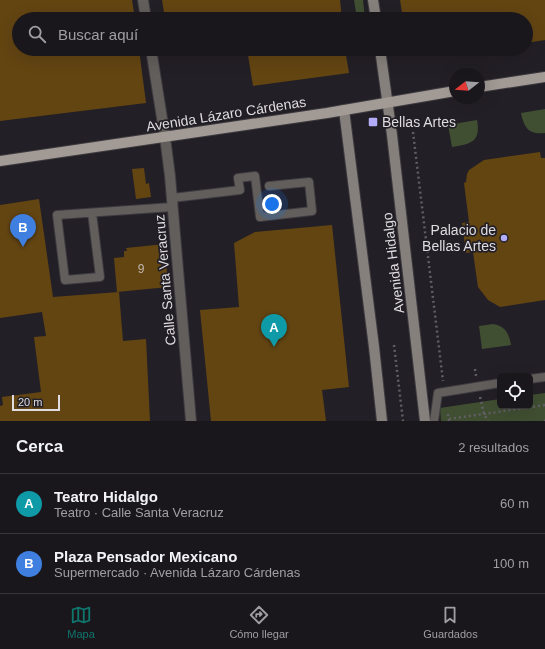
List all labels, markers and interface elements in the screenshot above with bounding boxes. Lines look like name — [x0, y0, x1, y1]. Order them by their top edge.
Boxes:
search box — [12, 12, 533, 56]
icon: search — [26, 23, 48, 45]
text: Buscar aquí — [58, 26, 138, 43]
north arrow — [449, 68, 485, 104]
street label: Avenida Lázaro Cárdenas — [145, 93, 307, 135]
place label: Bellas Artes — [382, 114, 456, 130]
marker: Bellas Artes — [367, 116, 379, 128]
your location — [262, 194, 282, 214]
street label: Avenida Hidalgo — [379, 211, 407, 314]
pin: B — [10, 214, 36, 247]
street label: Calle Santa Veracruz — [151, 214, 179, 346]
place label: Palacio de Bellas Artes — [422, 222, 496, 254]
marker: Palacio de Bellas Artes — [499, 233, 509, 243]
house number: 9 — [138, 262, 145, 276]
pin: A — [261, 314, 287, 347]
map controls — [497, 373, 533, 409]
button: locate — [497, 373, 533, 409]
scale bar — [12, 393, 60, 412]
text: 20 m — [18, 396, 42, 408]
text: Cerca — [16, 437, 63, 456]
text: 2 resultados — [458, 440, 529, 455]
text: Teatro Hidalgo — [54, 488, 158, 505]
text: A — [24, 496, 34, 511]
text: 60 m — [500, 496, 529, 511]
text: Teatro · Calle Santa Veracruz — [54, 505, 224, 520]
text: Plaza Pensador Mexicano — [54, 548, 237, 565]
text: B — [24, 556, 34, 571]
text: 100 m — [493, 556, 529, 571]
text: Supermercado · Avenida Lázaro Cárdenas — [54, 565, 300, 580]
tab: Mapa — [67, 604, 95, 640]
tab: Cómo llegar — [229, 604, 289, 640]
tab: Guardados — [423, 604, 478, 640]

